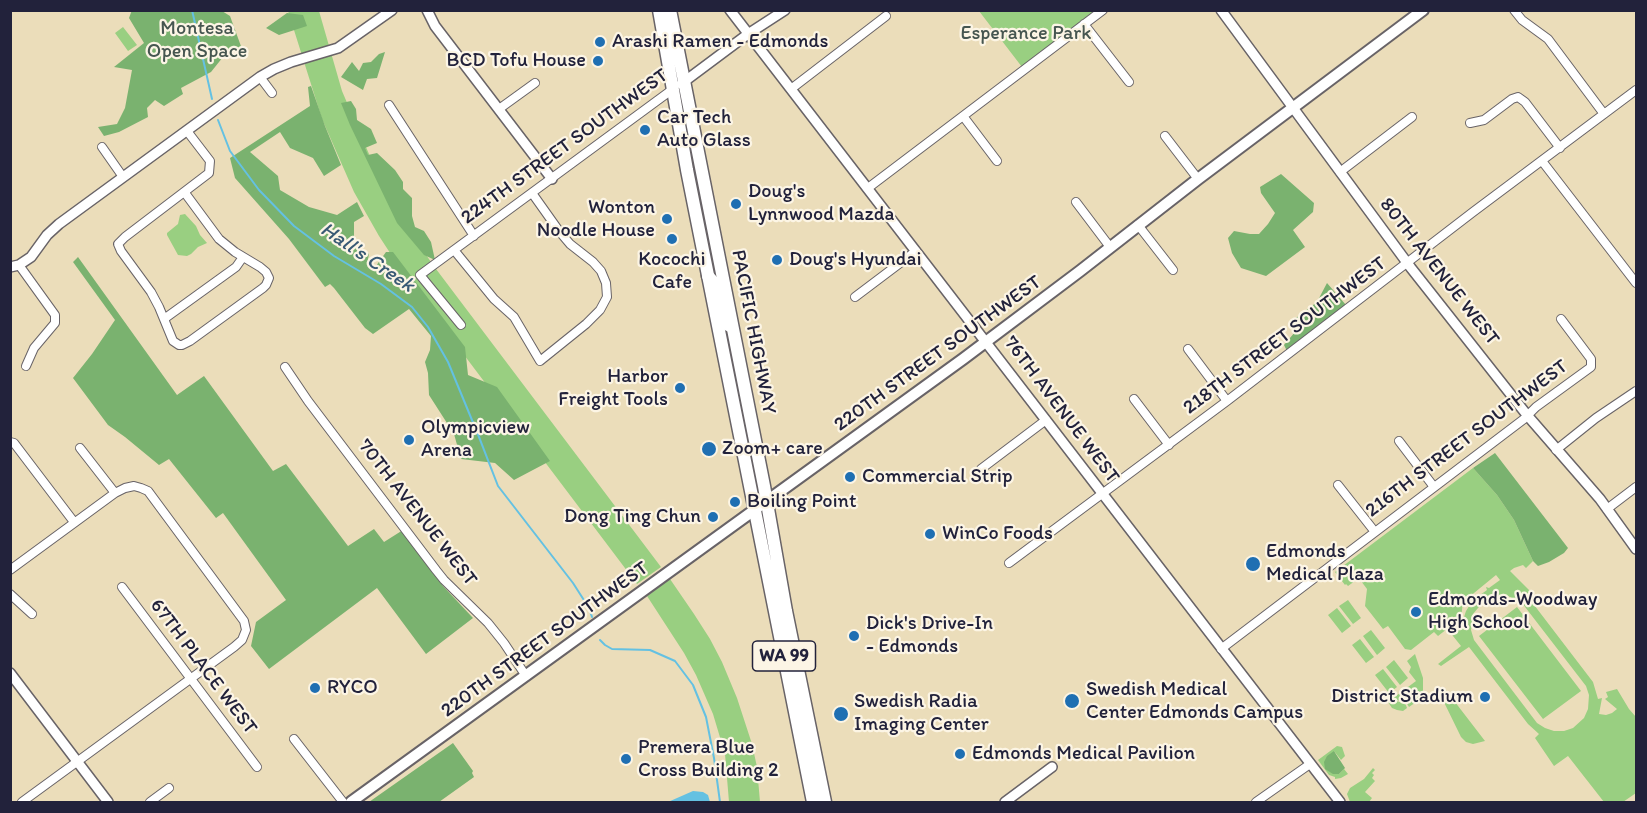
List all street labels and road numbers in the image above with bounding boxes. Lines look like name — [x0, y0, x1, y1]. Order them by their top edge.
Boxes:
street label: 224TH STREET SOUTHWEST — [457, 64, 673, 230]
street label: 80TH AVENUE WEST — [1374, 193, 1504, 351]
street label: PACIFIC HIGHWAY — [725, 248, 781, 416]
street label: 218TH STREET SOUTHWEST — [1179, 252, 1391, 420]
street label: 220TH STREET SOUTHWEST — [830, 271, 1046, 437]
street label: 76TH AVENUE WEST — [998, 332, 1124, 488]
street label: 216TH STREET SOUTHWEST — [1361, 355, 1573, 523]
street label: 70TH AVENUE WEST — [352, 435, 482, 591]
street label: 220TH STREET SOUTHWEST — [437, 557, 653, 723]
street label: 67TH PLACE WEST — [144, 594, 262, 740]
road number: WA 99 — [752, 641, 816, 671]

